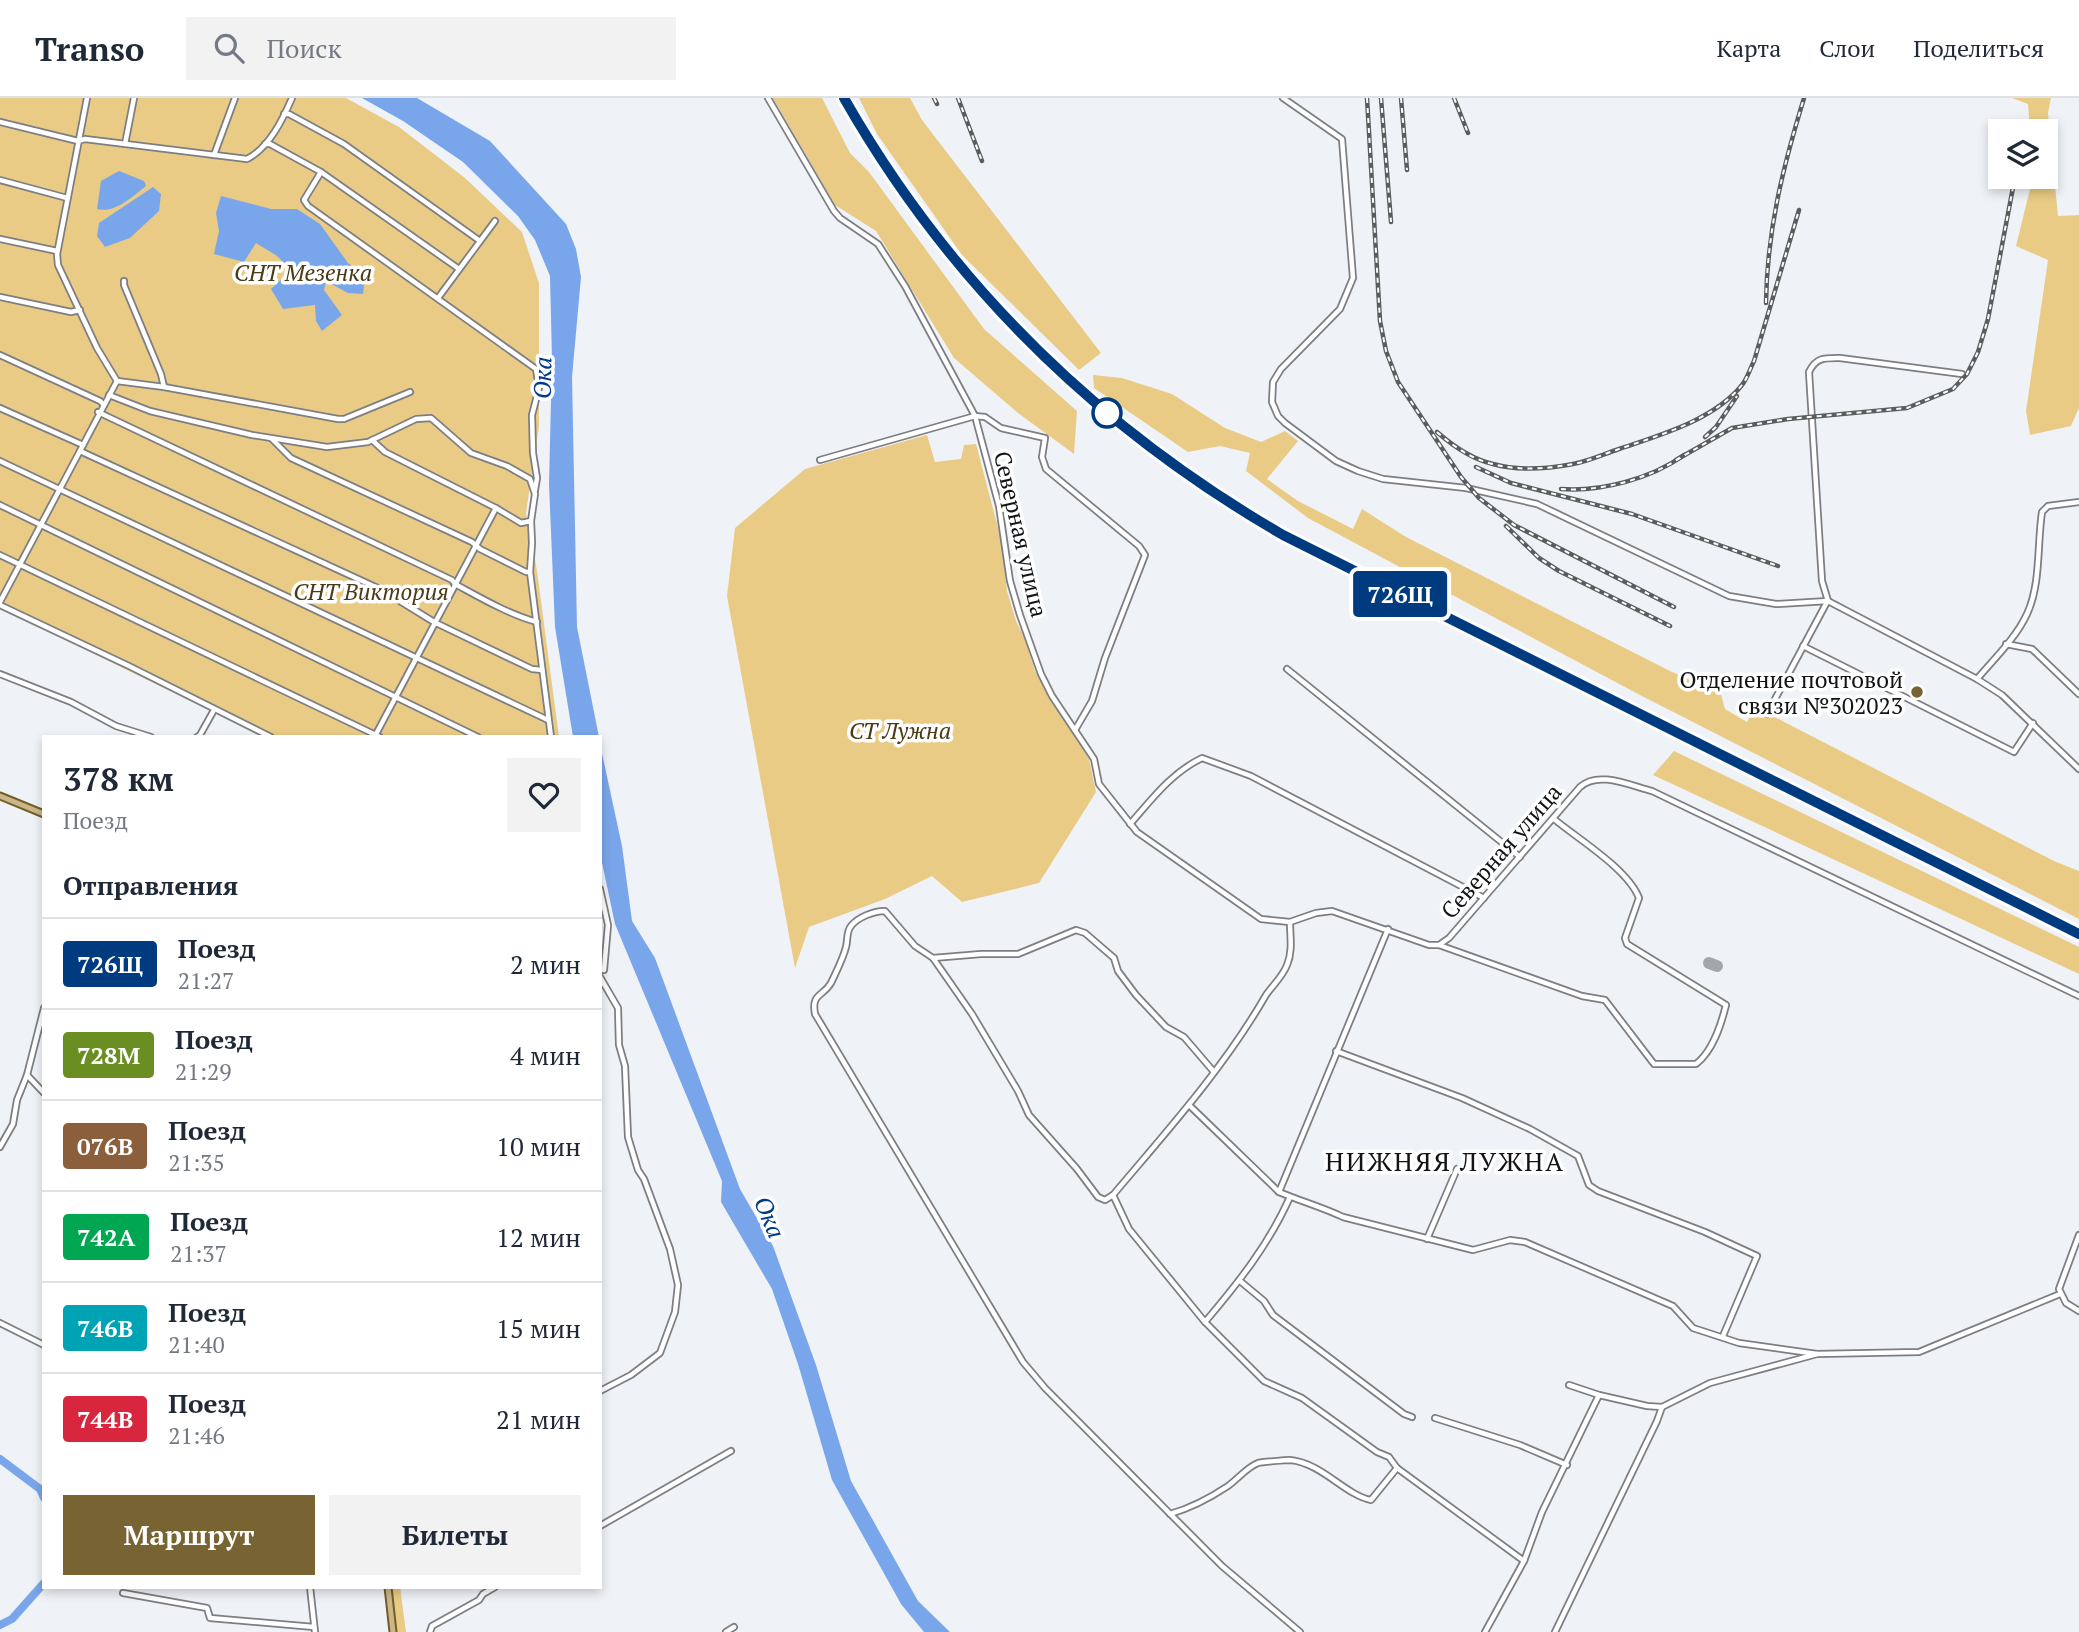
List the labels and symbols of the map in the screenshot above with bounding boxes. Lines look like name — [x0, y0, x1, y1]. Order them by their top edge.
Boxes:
park label: СНТ Мезенка — [234, 257, 372, 288]
water label: Ока — [526, 357, 558, 399]
unlabelled marker — [1092, 398, 1122, 428]
street label: Северная улица — [987, 448, 1055, 620]
line badge: 726Щ — [1351, 571, 1449, 617]
park label: СНТ Виктория — [293, 576, 449, 607]
place label: Отделение почтовой связи №302023 — [1679, 664, 1903, 721]
marker: Отделение почтовой связи №302023 — [1909, 684, 1925, 700]
park label: СТ Лужна — [849, 715, 951, 746]
street label: Северная улица — [1434, 777, 1569, 925]
district label: НИЖНЯЯ ЛУЖНА — [1325, 1144, 1565, 1178]
water label: Ока — [747, 1191, 793, 1243]

